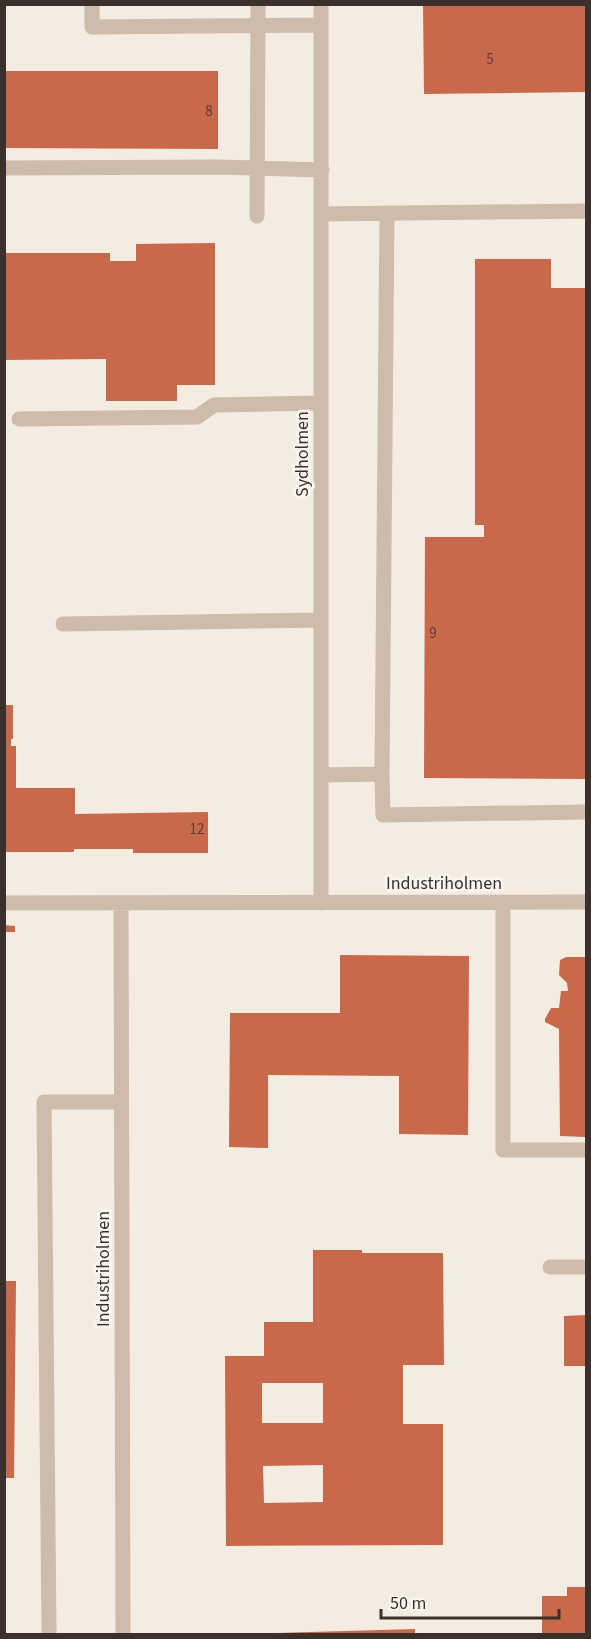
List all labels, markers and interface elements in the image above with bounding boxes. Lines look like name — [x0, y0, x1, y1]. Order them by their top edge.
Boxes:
house number: 5 — [486, 49, 494, 70]
house number: 8 — [205, 101, 213, 122]
street label: Sydholmen — [290, 411, 315, 497]
house number: 9 — [429, 623, 437, 644]
house number: 12 — [190, 819, 204, 840]
street label: Industriholmen — [386, 871, 502, 896]
street label: Industriholmen — [91, 1211, 116, 1327]
scale bar — [381, 1582, 560, 1620]
text: 50 m — [390, 1591, 426, 1616]

